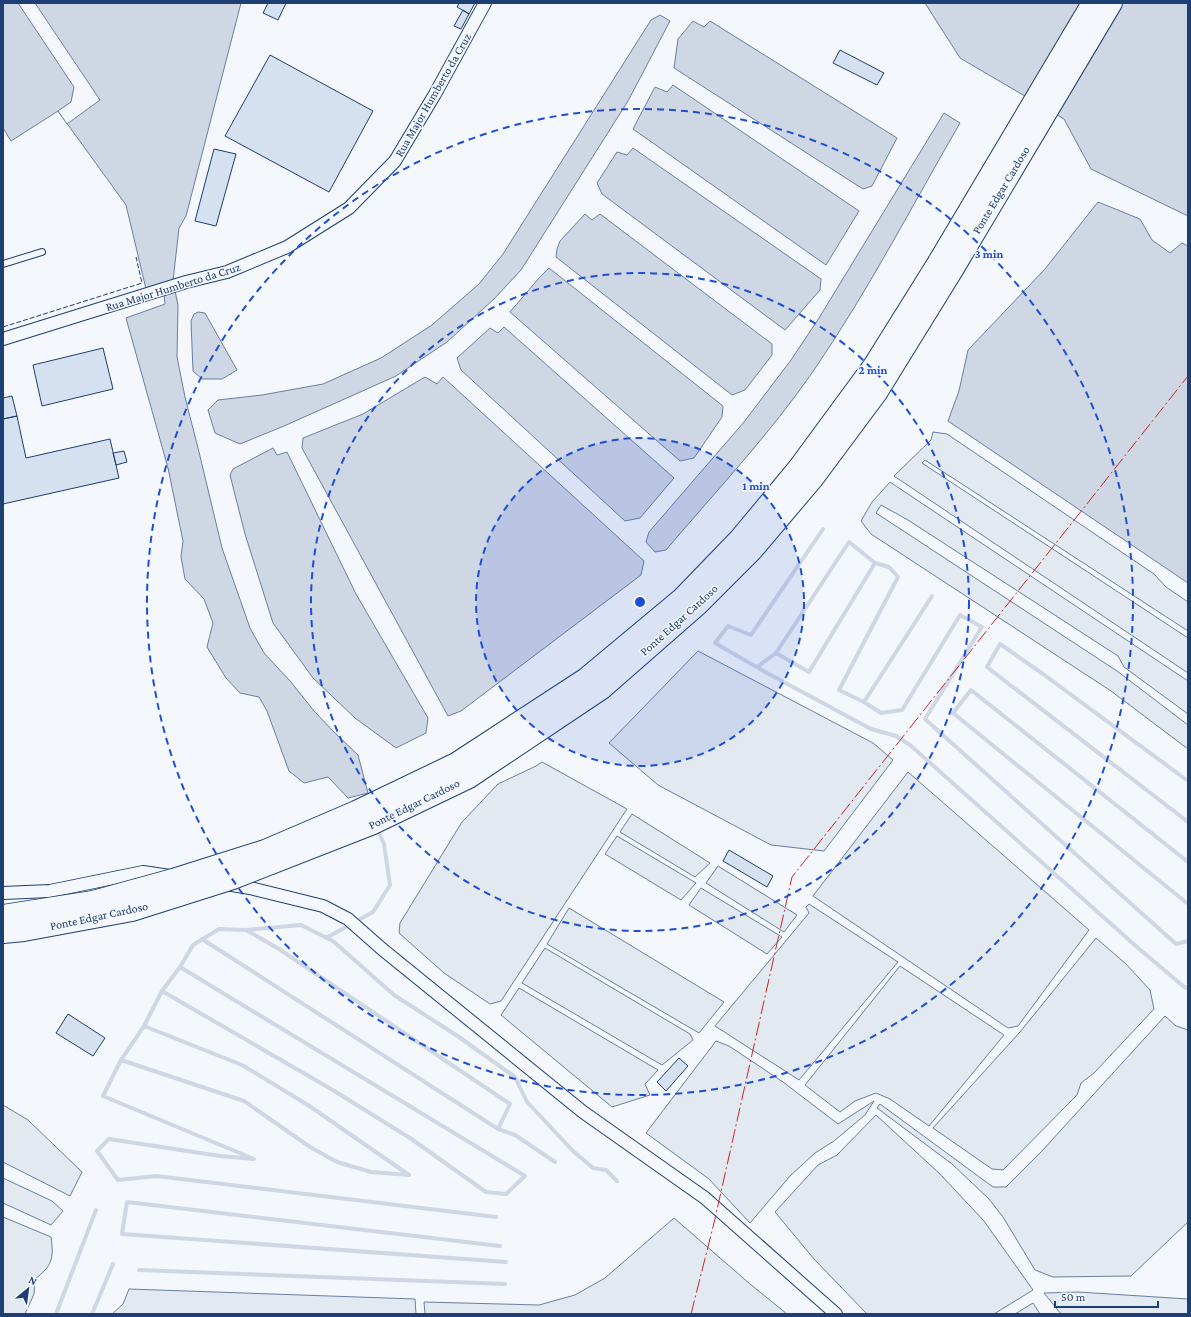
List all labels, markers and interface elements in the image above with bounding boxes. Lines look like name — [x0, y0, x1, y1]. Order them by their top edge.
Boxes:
street label: Rua Major Humberto da Cruz — [392, 31, 474, 159]
street label: Ponte Edgar Cardoso — [969, 144, 1033, 236]
text: 3 min — [975, 247, 1003, 261]
street label: Rua Major Humberto da Cruz — [104, 260, 242, 314]
text: 2 min — [859, 363, 888, 377]
text: 1 min — [742, 479, 770, 493]
street label: Ponte Edgar Cardoso — [637, 581, 721, 659]
centre of rings — [633, 595, 647, 609]
street label: Ponte Edgar Cardoso — [366, 776, 462, 832]
street label: Ponte Edgar Cardoso — [49, 899, 149, 933]
north arrow — [8, 1269, 48, 1309]
text: N — [27, 1273, 39, 1288]
scale bar — [1055, 1283, 1158, 1309]
text: 50 m — [1061, 1290, 1086, 1304]

